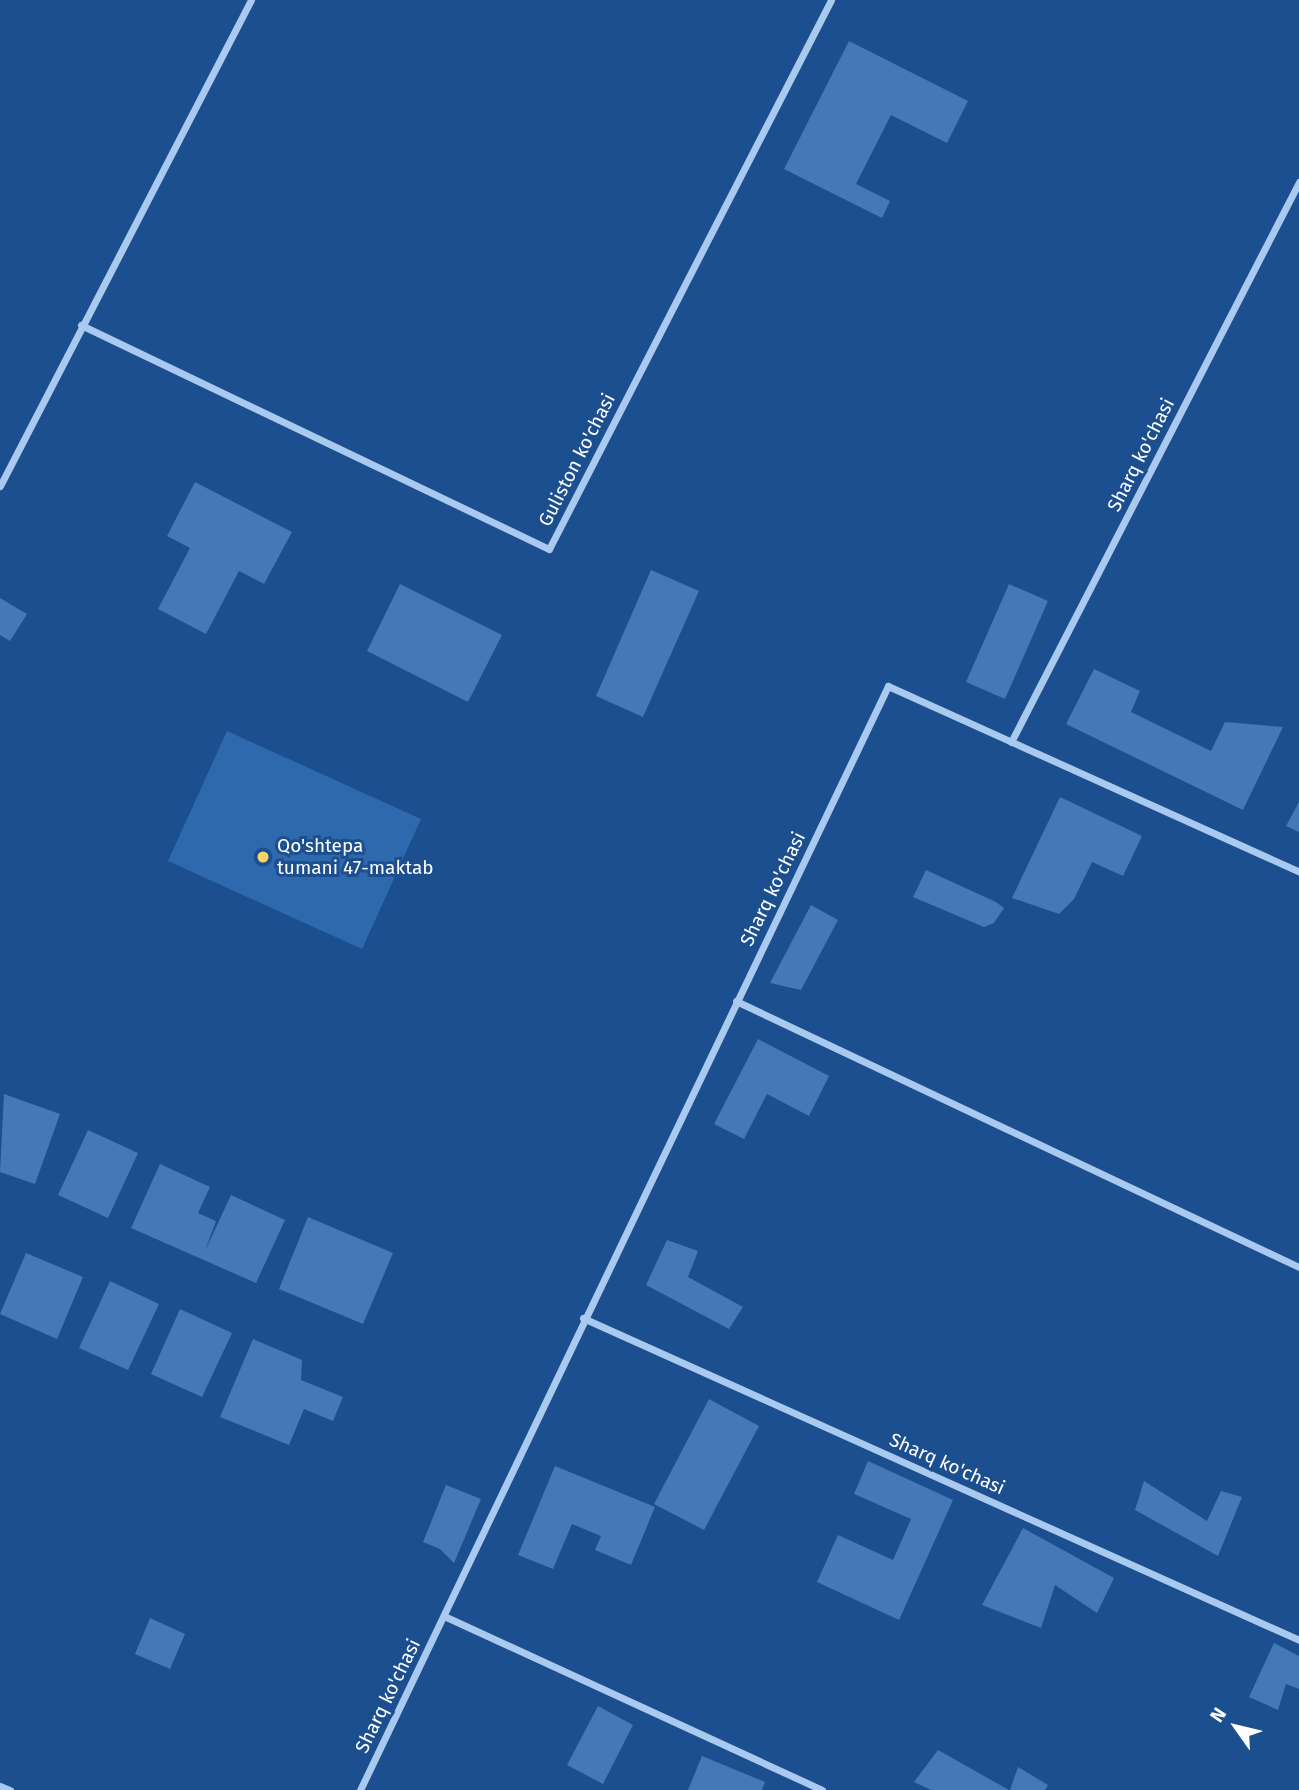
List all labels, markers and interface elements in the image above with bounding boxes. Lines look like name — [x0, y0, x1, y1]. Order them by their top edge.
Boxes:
street label: Guliston ko'chasi — [534, 390, 620, 530]
street label: Sharq ko'chasi — [1103, 395, 1179, 515]
street label: Sharq ko'chasi — [736, 828, 810, 950]
place label: Qo'shtepa tumani 47-maktab — [277, 835, 434, 879]
marker: Qo'shtepa tumani 47-maktab — [255, 849, 271, 865]
street label: Sharq ko'chasi — [886, 1428, 1008, 1500]
street label: Sharq ko'chasi — [351, 1635, 425, 1757]
north arrow — [1201, 1692, 1271, 1762]
text: N — [1205, 1703, 1231, 1727]

